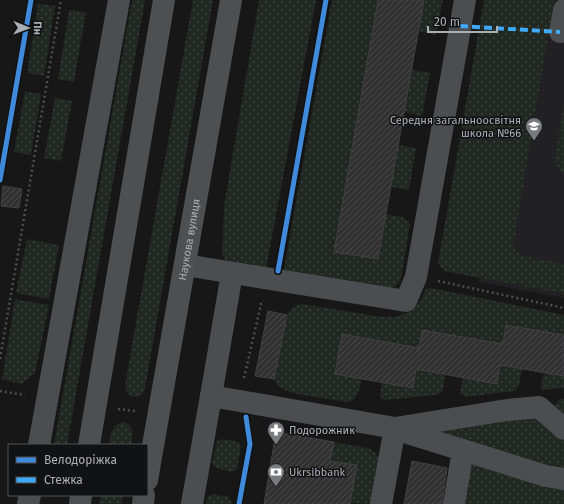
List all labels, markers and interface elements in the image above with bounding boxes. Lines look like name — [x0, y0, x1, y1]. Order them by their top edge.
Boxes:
north arrow — [8, 8, 48, 48]
scale bar — [428, 8, 497, 34]
text: 20 m — [434, 15, 460, 29]
text: Пн — [31, 21, 44, 35]
place label: Середня загальноосвітня школа №66 — [390, 114, 521, 140]
school or university icon: Середня загальноосвітня школа №66 — [524, 116, 544, 141]
street label: Наукова вулиця — [176, 198, 203, 282]
pharmacy icon: Подорожник — [266, 420, 286, 445]
place label: Подорожник — [289, 424, 355, 437]
legend — [8, 444, 148, 496]
text: Велодоріжка — [44, 453, 117, 467]
bank icon: Ukrsibbank — [266, 462, 286, 487]
place label: Ukrsibbank — [289, 466, 346, 479]
text: Стежка — [44, 473, 83, 487]

